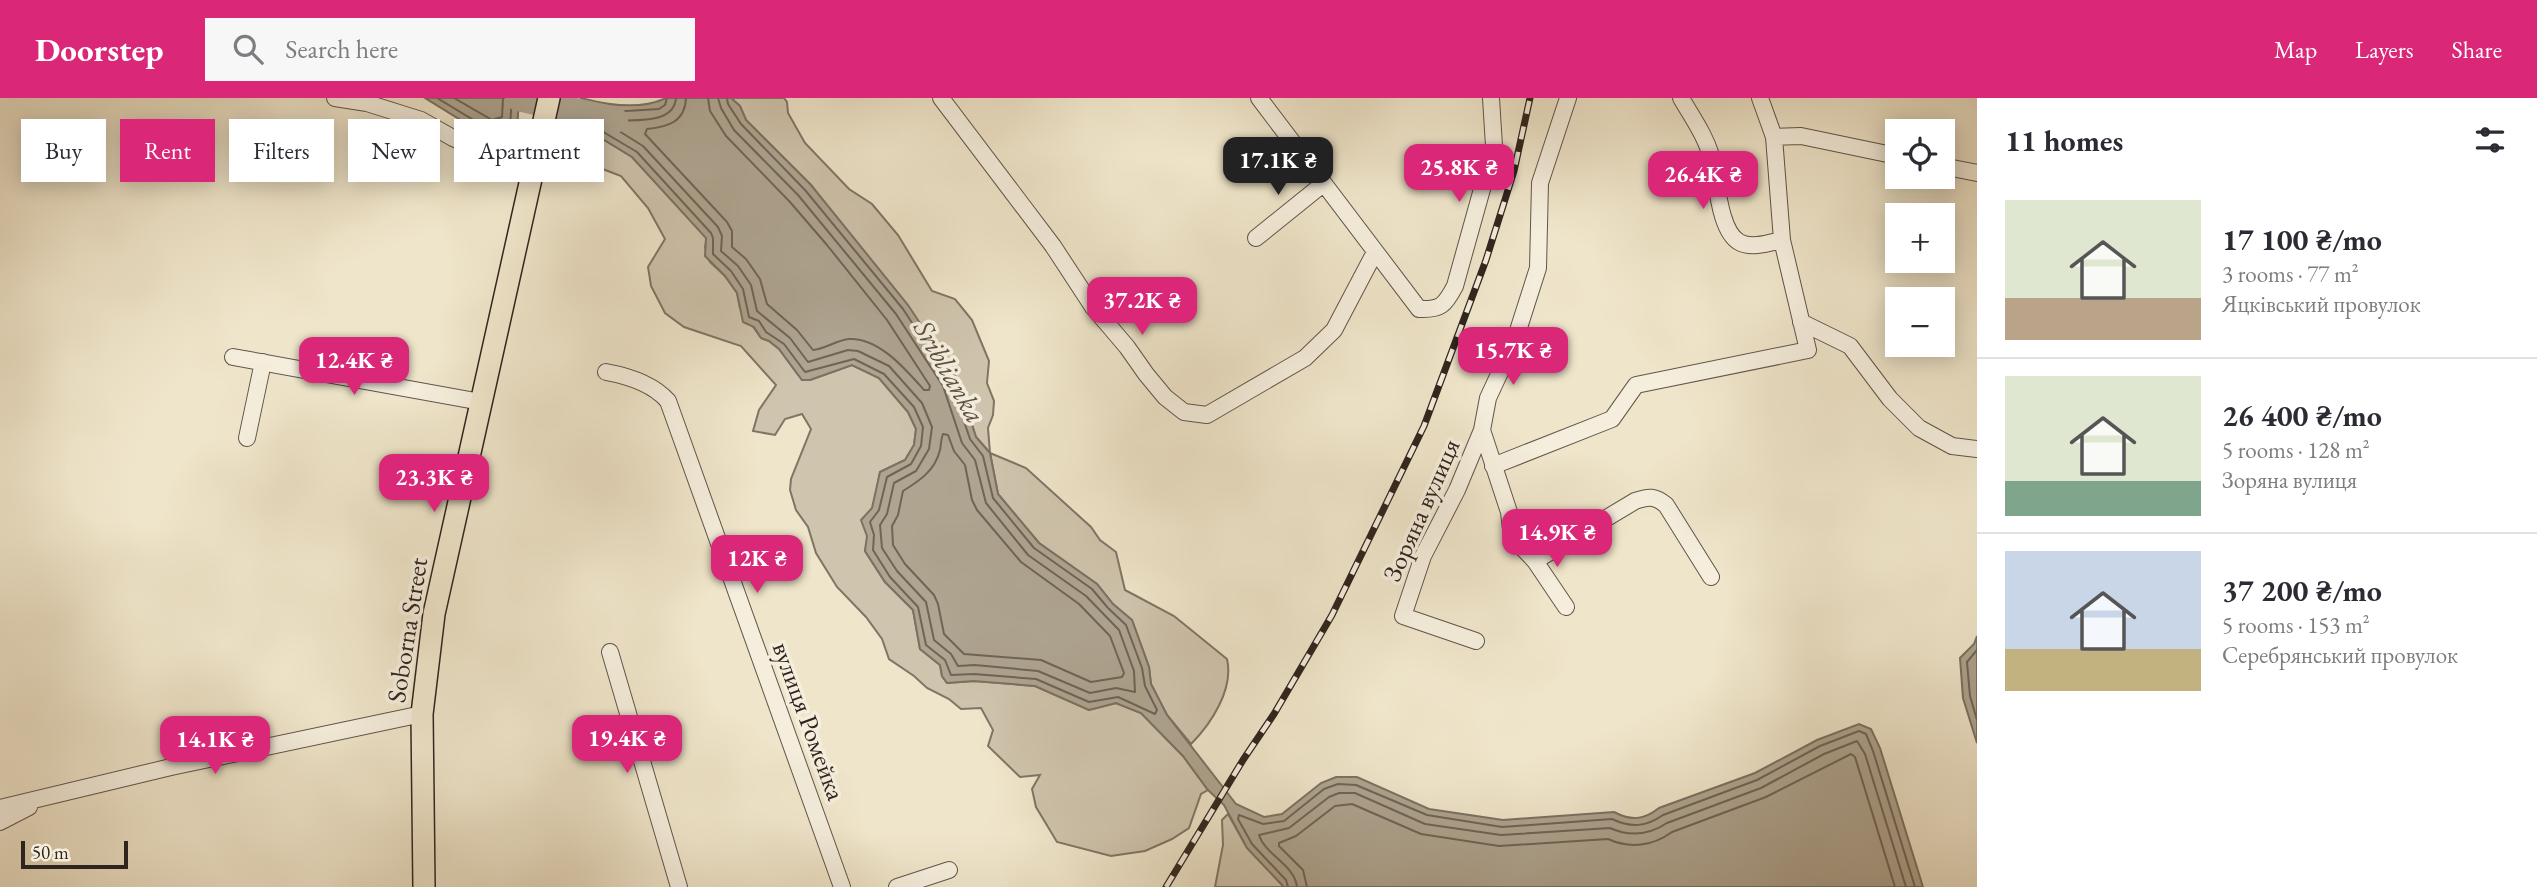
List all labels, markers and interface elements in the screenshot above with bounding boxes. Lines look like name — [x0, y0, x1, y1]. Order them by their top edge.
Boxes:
search box — [205, 18, 695, 81]
text: Doorstep — [35, 28, 163, 71]
icon: search — [229, 30, 267, 68]
text: Search here — [285, 32, 398, 66]
text: Map — [2274, 34, 2317, 65]
text: Layers — [2355, 34, 2414, 65]
text: Share — [2452, 34, 2502, 65]
chip: Buy — [21, 119, 106, 182]
chip: Rent — [120, 119, 215, 182]
chip: Filters — [229, 119, 334, 182]
chip: New — [348, 119, 440, 182]
chip: Apartment — [454, 119, 604, 182]
map controls — [1885, 119, 1955, 357]
button: locate — [1885, 119, 1955, 189]
text: 11 homes — [2005, 121, 2123, 160]
icon: filters — [2471, 121, 2509, 159]
pin: 17.1K ₴ — [1213, 138, 1343, 197]
pin: 25.8K ₴ — [1394, 144, 1524, 204]
text: 17.1K ₴ — [1239, 145, 1317, 175]
text: 25.8K ₴ — [1420, 152, 1498, 182]
pin: 26.4K ₴ — [1638, 152, 1768, 211]
text: 26.4K ₴ — [1664, 159, 1742, 189]
button: + — [1885, 203, 1955, 273]
text: 17 100 ₴/mo — [2222, 220, 2382, 259]
icon: home — [2061, 228, 2145, 312]
text: 3 rooms · 77 m² — [2222, 259, 2359, 289]
pin: 37.2K ₴ — [1077, 278, 1207, 337]
text: 37.2K ₴ — [1103, 285, 1181, 315]
button: − — [1885, 287, 1955, 357]
text: Яцківський провулок — [2222, 289, 2421, 319]
water label: Sriblianka — [906, 312, 994, 429]
pin: 15.7K ₴ — [1448, 328, 1578, 387]
text: 15.7K ₴ — [1474, 335, 1552, 365]
pin: 12.4K ₴ — [289, 338, 419, 397]
text: 12.4K ₴ — [315, 345, 393, 375]
text: 26 400 ₴/mo — [2222, 396, 2382, 435]
icon: home — [2061, 404, 2145, 488]
street label: Зоряна вулиця — [1374, 433, 1468, 587]
text: 5 rooms · 128 m² — [2222, 435, 2370, 465]
pin: 23.3K ₴ — [369, 454, 499, 514]
text: 23.3K ₴ — [395, 462, 473, 492]
text: Зоряна вулиця — [2222, 465, 2357, 495]
pin: 14.9K ₴ — [1492, 510, 1622, 569]
text: 14.9K ₴ — [1518, 517, 1596, 547]
pin: 12K ₴ — [708, 536, 806, 595]
text: 12K ₴ — [727, 543, 787, 573]
street label: Soborna Street — [379, 555, 435, 705]
text: 37 200 ₴/mo — [2222, 571, 2382, 610]
icon: home — [2061, 579, 2145, 663]
text: 5 rooms · 153 m² — [2222, 610, 2370, 640]
street label: вулиця Ромейка — [765, 637, 854, 805]
text: Серебрянський провулок — [2222, 640, 2458, 670]
pin: 14.1K ₴ — [150, 716, 280, 776]
pin: 19.4K ₴ — [562, 716, 692, 775]
text: 19.4K ₴ — [588, 723, 666, 753]
text: 14.1K ₴ — [176, 724, 254, 754]
scale bar — [21, 838, 128, 870]
text: 50 m — [32, 840, 69, 865]

